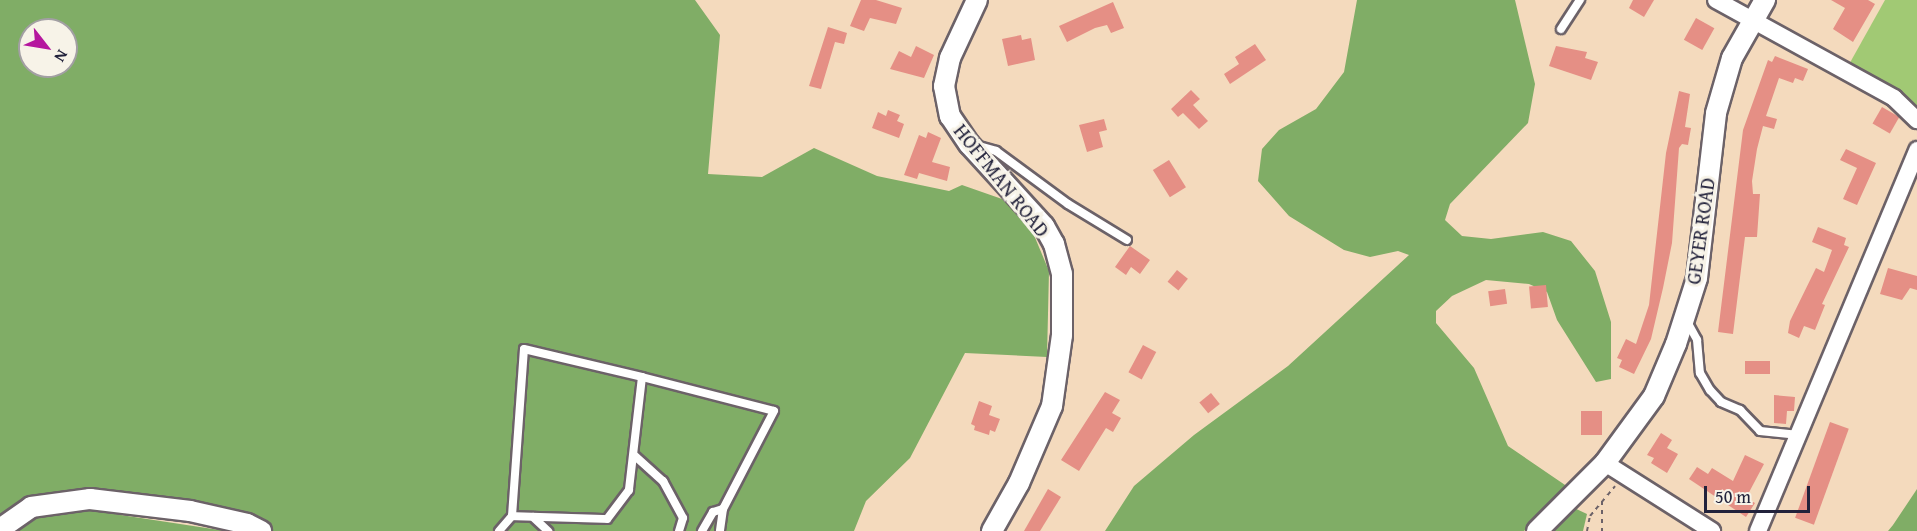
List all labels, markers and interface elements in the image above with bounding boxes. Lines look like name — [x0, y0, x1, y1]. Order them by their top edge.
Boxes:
north arrow — [18, 18, 78, 78]
text: N — [49, 45, 75, 67]
street label: HOFFMAN ROAD — [949, 119, 1055, 241]
street label: GEYER ROAD — [1681, 176, 1719, 286]
scale bar — [1707, 474, 1814, 512]
text: 50 m — [1715, 483, 1751, 510]

